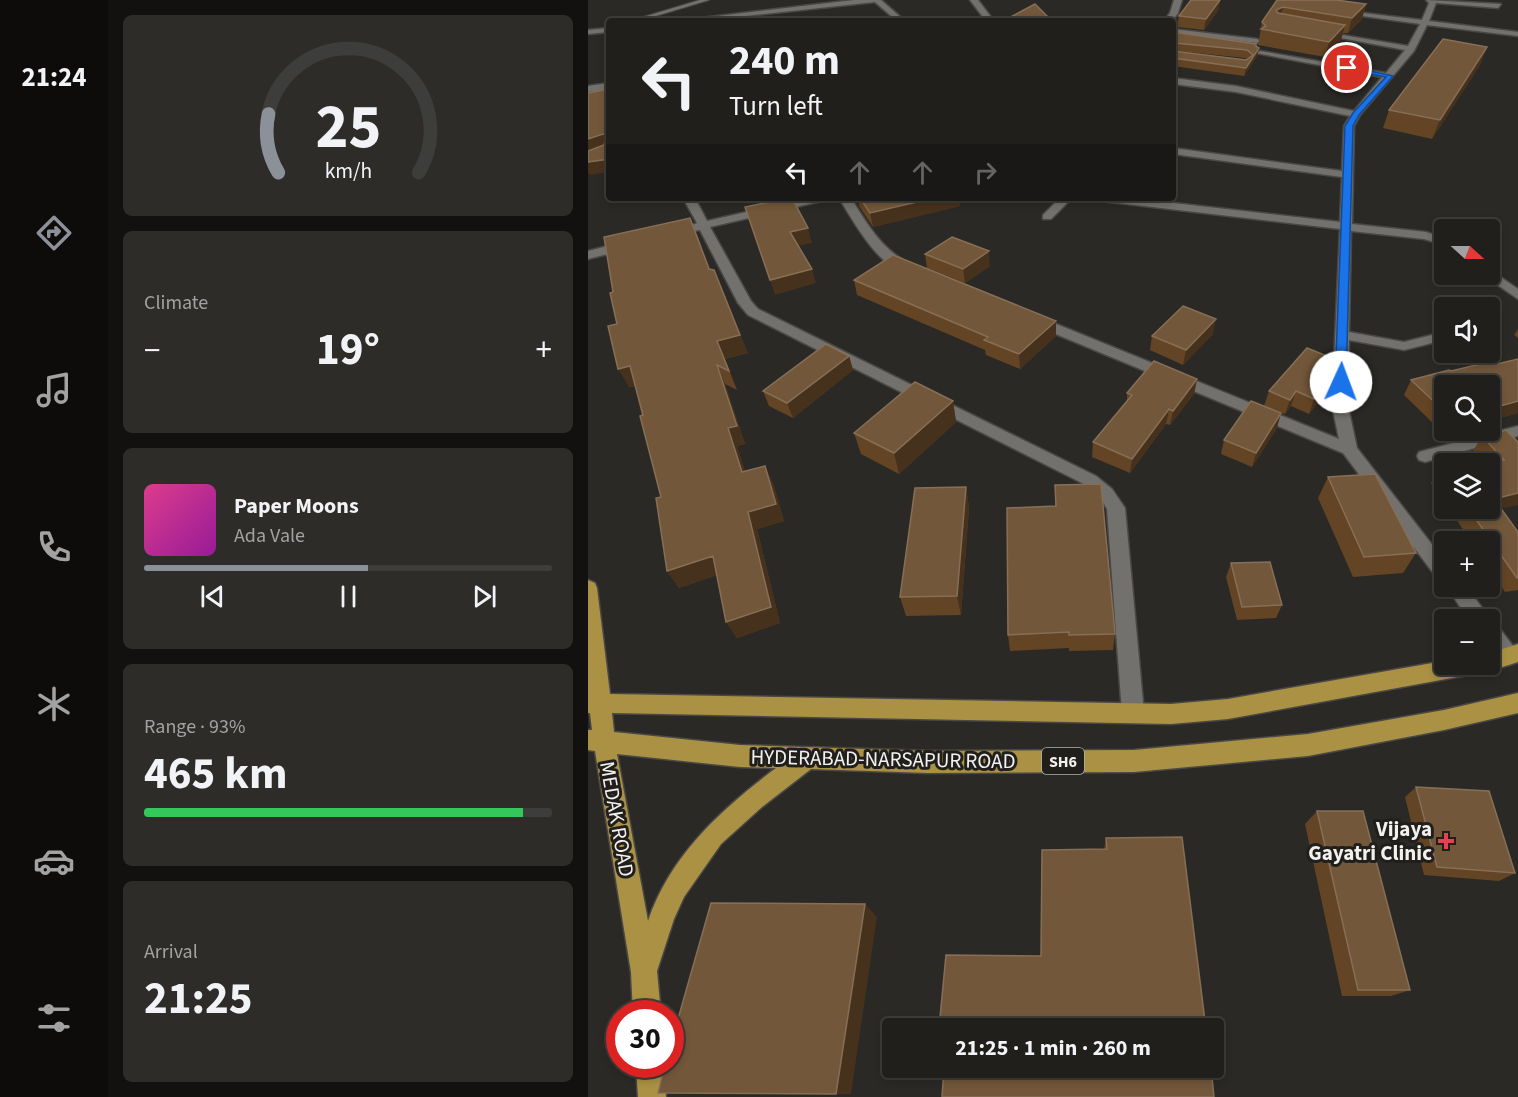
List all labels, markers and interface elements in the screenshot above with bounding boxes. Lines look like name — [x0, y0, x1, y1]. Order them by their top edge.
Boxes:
text: 240 m — [729, 31, 840, 91]
icon: left — [630, 42, 708, 120]
pin — [1321, 42, 1372, 93]
icon: arrive — [1330, 51, 1363, 84]
text: 21:24 — [21, 58, 87, 97]
text: 25 — [315, 83, 381, 172]
text: Turn left — [729, 87, 823, 126]
text: km/h — [324, 156, 372, 187]
icon: left — [780, 156, 813, 189]
icon: ahead — [843, 156, 876, 189]
icon: ahead — [906, 156, 939, 189]
icon: right — [969, 156, 1002, 189]
icon: directions — [33, 212, 75, 254]
north arrow — [1434, 219, 1500, 285]
map controls — [1434, 219, 1500, 675]
text: Climate — [144, 289, 208, 317]
button: sound — [1434, 297, 1500, 363]
text: 19° — [316, 318, 380, 382]
text: − — [144, 327, 160, 374]
text: + — [536, 327, 552, 374]
position arrow — [1309, 350, 1373, 414]
icon: music — [33, 369, 75, 411]
button: search — [1434, 375, 1500, 441]
button: layers — [1434, 453, 1500, 519]
text: Paper Moons — [234, 490, 359, 522]
text: Ada Vale — [234, 522, 305, 550]
icon: phone — [33, 526, 75, 568]
button: + — [1434, 531, 1500, 597]
icon: previous — [196, 580, 229, 613]
icon: pause — [332, 580, 365, 613]
icon: next — [468, 580, 501, 613]
button: − — [1434, 609, 1500, 675]
icon: climate — [33, 683, 75, 725]
text: Range · 93% — [144, 713, 245, 741]
text: 465 km — [144, 742, 288, 806]
street label: HYDERABAD-NARSAPUR ROAD — [750, 742, 1016, 776]
road number: SH6 — [1042, 748, 1084, 774]
street label: MEDAK ROAD — [592, 759, 642, 879]
place label: Vijaya Gayatri Clinic — [1308, 814, 1432, 868]
marker: Vijaya Gayatri Clinic — [1437, 832, 1455, 850]
icon: car — [33, 840, 75, 882]
text: Arrival — [144, 938, 198, 966]
text: 21:25 — [144, 967, 253, 1031]
icon: filters — [33, 997, 75, 1039]
speed limit sign: 30 — [606, 1000, 684, 1078]
text: 21:25 · 1 min · 260 m — [955, 1032, 1151, 1064]

